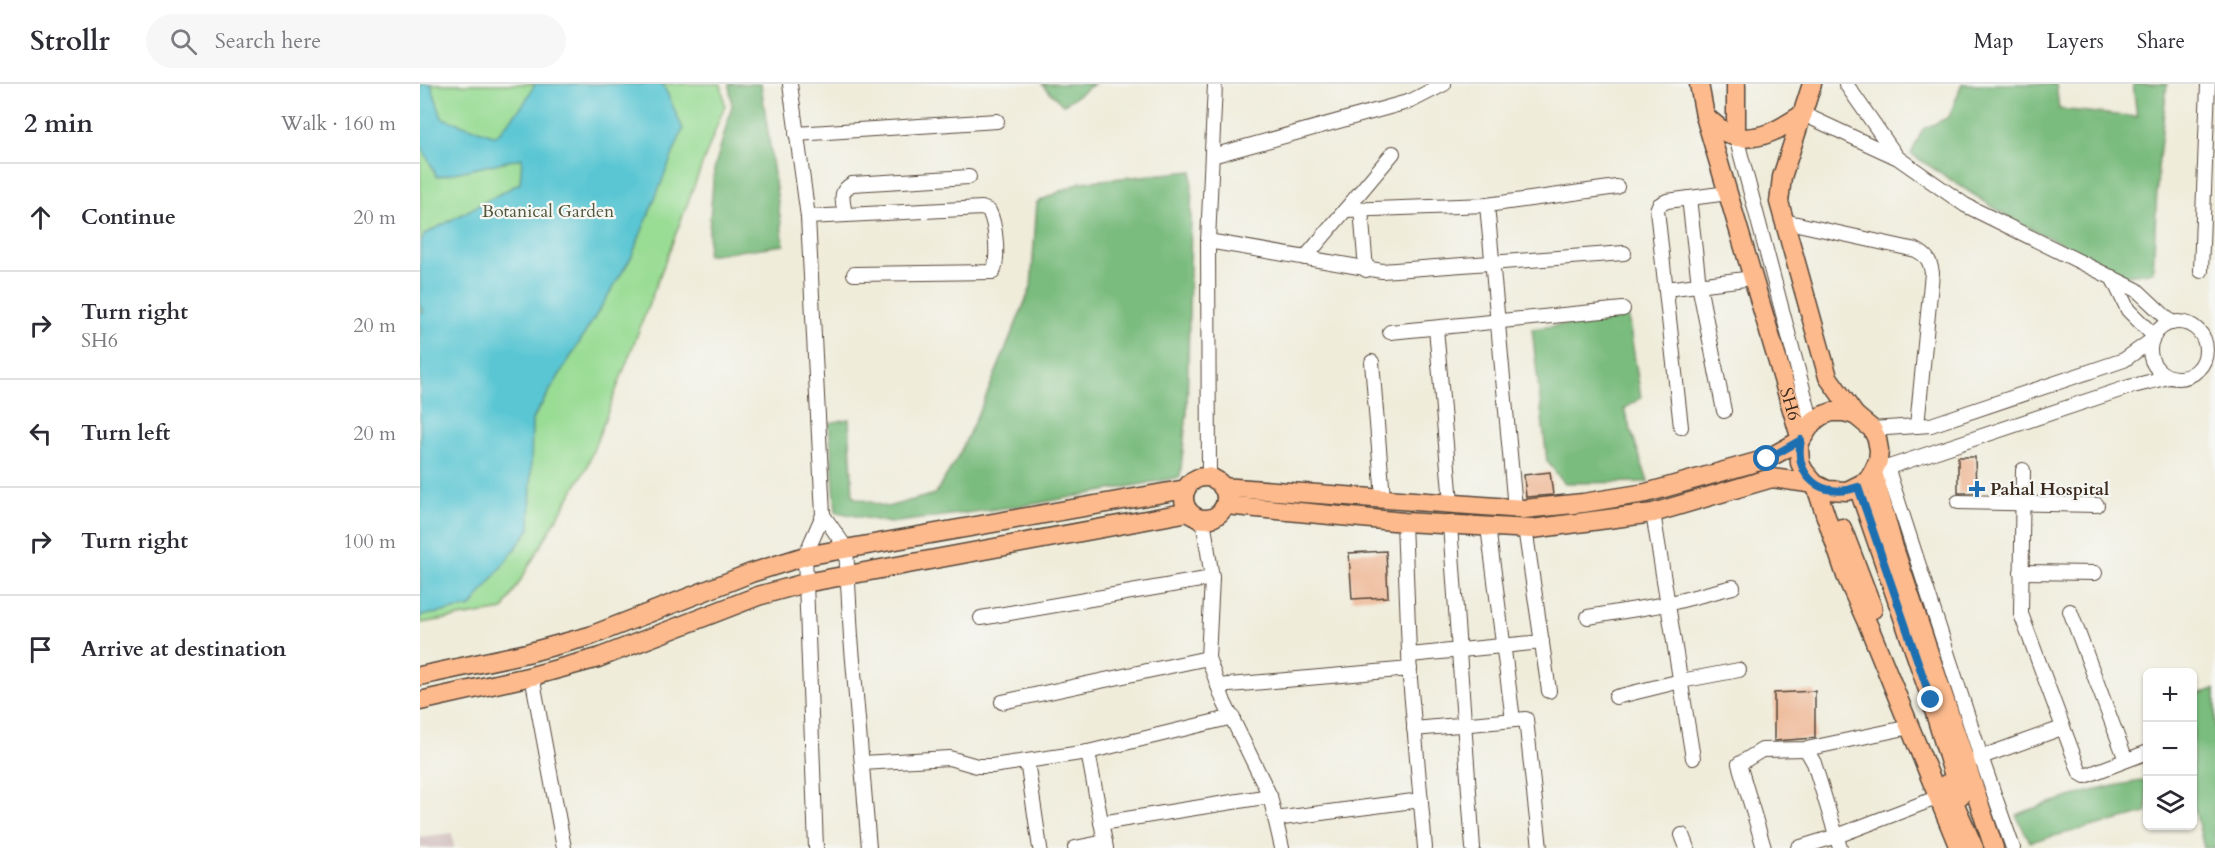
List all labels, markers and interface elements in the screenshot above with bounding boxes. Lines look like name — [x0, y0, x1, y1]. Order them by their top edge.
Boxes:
search box — [146, 14, 566, 68]
text: Strollr — [30, 22, 110, 60]
icon: search — [167, 25, 200, 58]
text: Search here — [215, 26, 321, 56]
text: Map — [1974, 27, 2014, 56]
text: Layers — [2047, 27, 2104, 56]
text: Share — [2137, 27, 2185, 56]
text: 2 min — [24, 106, 93, 141]
text: Walk · 160 m — [281, 110, 396, 137]
park label: Botanical Garden — [482, 199, 615, 224]
icon: ahead — [24, 201, 57, 234]
text: Continue — [81, 202, 176, 232]
text: 20 m — [353, 204, 396, 231]
text: Turn right — [81, 297, 188, 327]
icon: right — [24, 309, 57, 342]
text: 20 m — [353, 312, 396, 339]
text: SH6 — [81, 327, 118, 354]
street label: SH6 — [1774, 385, 1807, 424]
icon: left — [24, 417, 57, 450]
text: Turn left — [81, 418, 170, 448]
text: 20 m — [353, 420, 396, 447]
route start — [1753, 445, 1779, 471]
place label: Pahal Hospital — [1990, 477, 2109, 502]
marker: Pahal Hospital — [1968, 480, 1986, 498]
icon: right — [24, 525, 57, 558]
text: Turn right — [81, 526, 188, 556]
text: 100 m — [343, 528, 396, 555]
icon: arrive — [24, 633, 57, 666]
text: Arrive at destination — [81, 634, 286, 664]
map controls — [2143, 668, 2197, 830]
button: + — [2143, 668, 2197, 722]
route end — [1917, 686, 1943, 712]
button: − — [2143, 722, 2197, 776]
button: layers — [2143, 776, 2197, 830]

